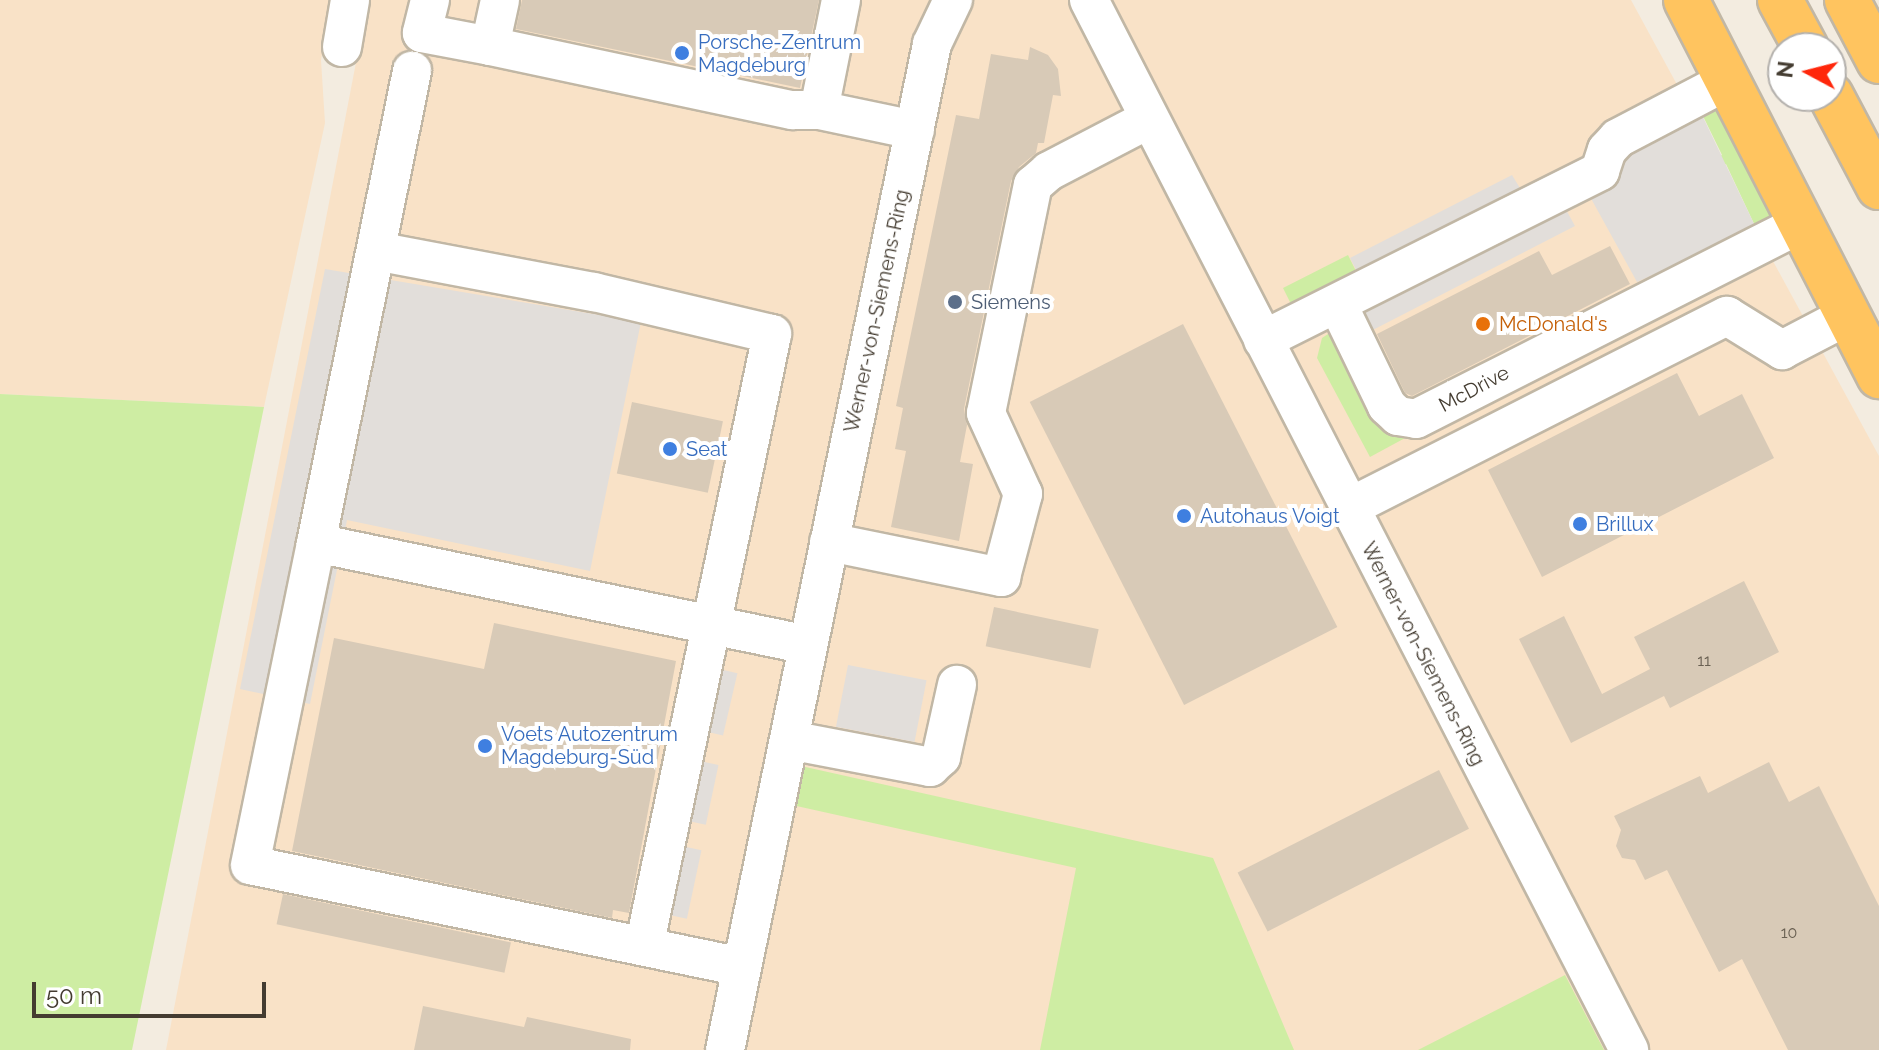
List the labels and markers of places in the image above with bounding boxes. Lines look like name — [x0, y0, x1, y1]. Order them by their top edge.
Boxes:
place label: Porsche-Zentrum Magdeburg — [698, 30, 861, 77]
marker: Porsche-Zentrum Magdeburg — [673, 44, 691, 62]
place label: Siemens — [971, 290, 1051, 314]
marker: Siemens — [946, 293, 964, 311]
place label: McDonald's — [1499, 312, 1607, 336]
marker: McDonald's — [1474, 315, 1492, 333]
place label: Seat — [686, 437, 727, 461]
marker: Seat — [661, 440, 679, 458]
place label: Autohaus Voigt — [1200, 504, 1340, 528]
marker: Autohaus Voigt — [1175, 507, 1193, 525]
place label: Brillux — [1596, 512, 1654, 536]
marker: Brillux — [1571, 515, 1589, 533]
place label: Voets Autozentrum Magdeburg-Süd — [501, 722, 679, 769]
marker: Voets Autozentrum Magdeburg-Süd — [476, 737, 494, 755]

